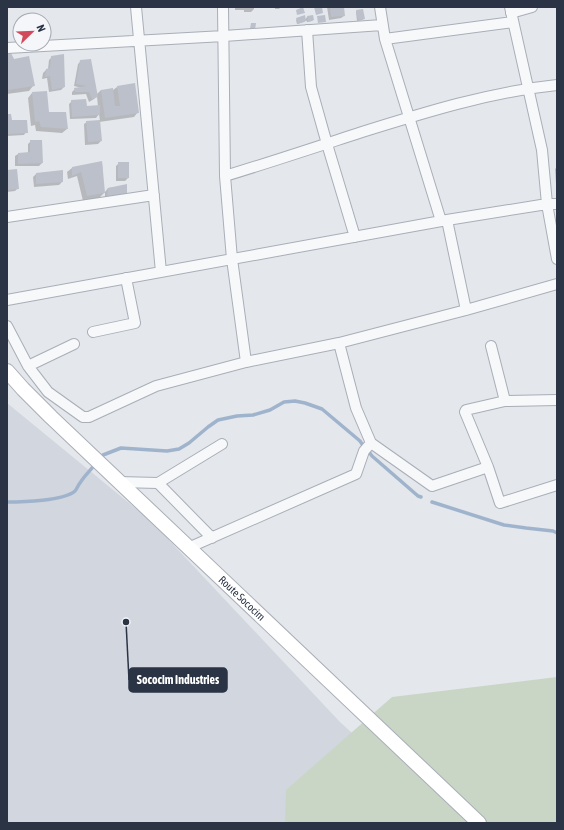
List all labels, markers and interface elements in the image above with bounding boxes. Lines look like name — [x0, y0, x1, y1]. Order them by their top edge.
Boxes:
north arrow — [12, 12, 52, 52]
text: N — [34, 23, 48, 33]
street label: Route Sococim — [216, 574, 268, 623]
callout: Sococim Industries — [129, 668, 227, 692]
text: Sococim Industries — [137, 673, 220, 687]

